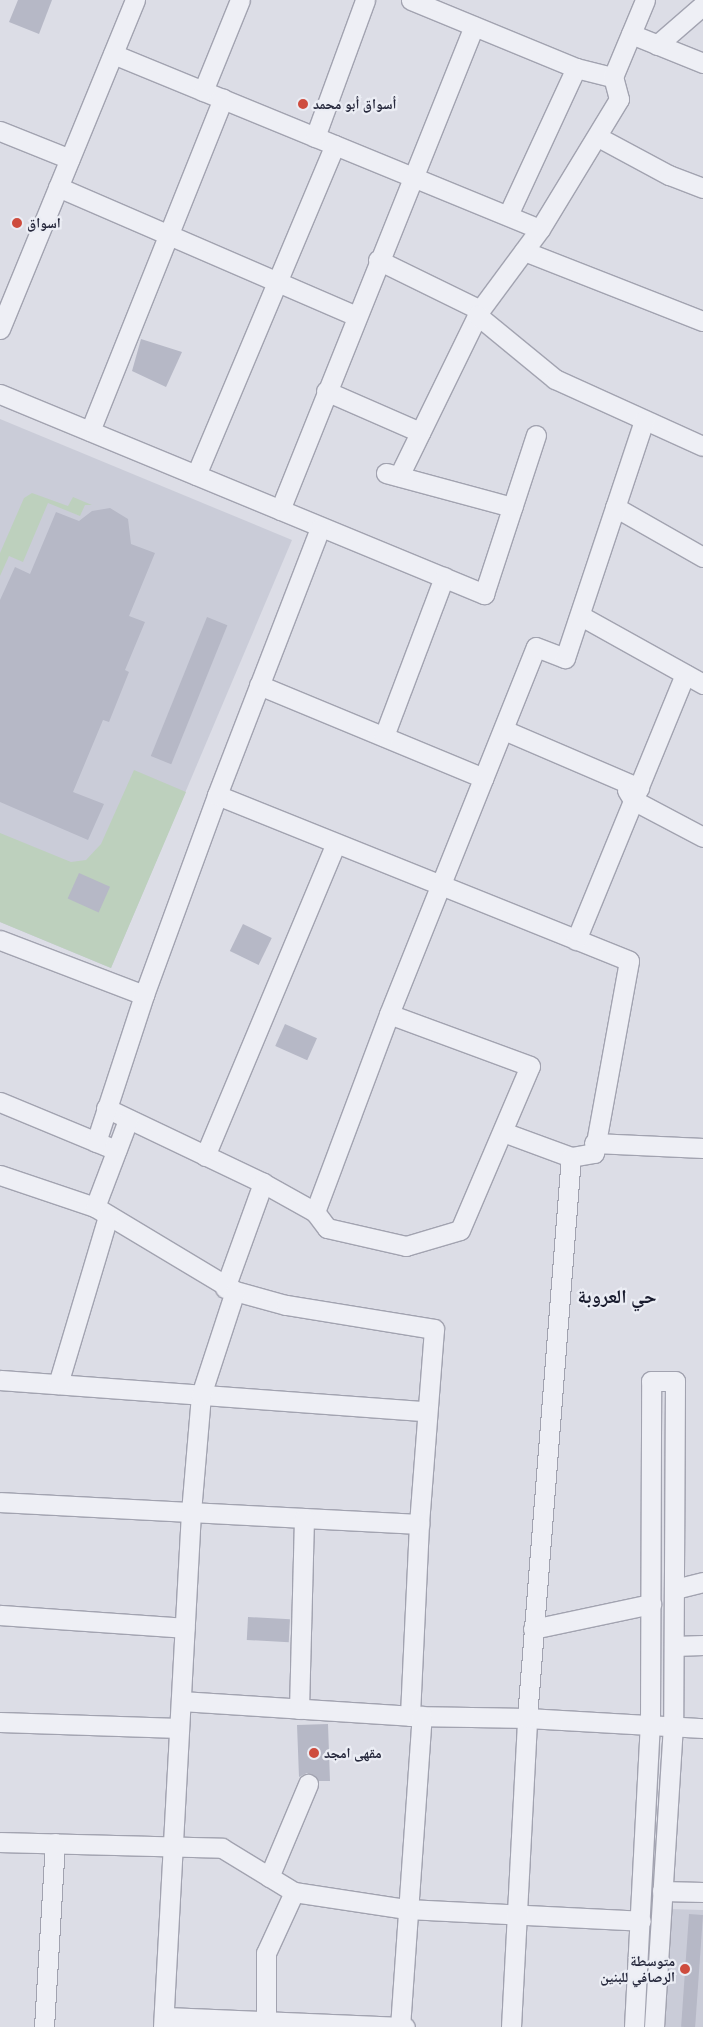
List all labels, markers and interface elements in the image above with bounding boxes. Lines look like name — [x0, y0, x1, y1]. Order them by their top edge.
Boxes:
place label: أسواق أبو محمد — [313, 96, 396, 112]
marker: أسواق أبو محمد — [297, 98, 309, 110]
place label: اسواق — [27, 215, 61, 231]
marker: اسواق — [11, 217, 23, 229]
district label: حي العروبة — [577, 1286, 657, 1308]
place label: مقهى امجد — [324, 1745, 382, 1761]
marker: مقهى امجد — [308, 1747, 320, 1759]
place label: متوسطة الرصافي للبنين — [600, 1953, 675, 1985]
marker: متوسطة الرصافي للبنين — [679, 1963, 691, 1975]

